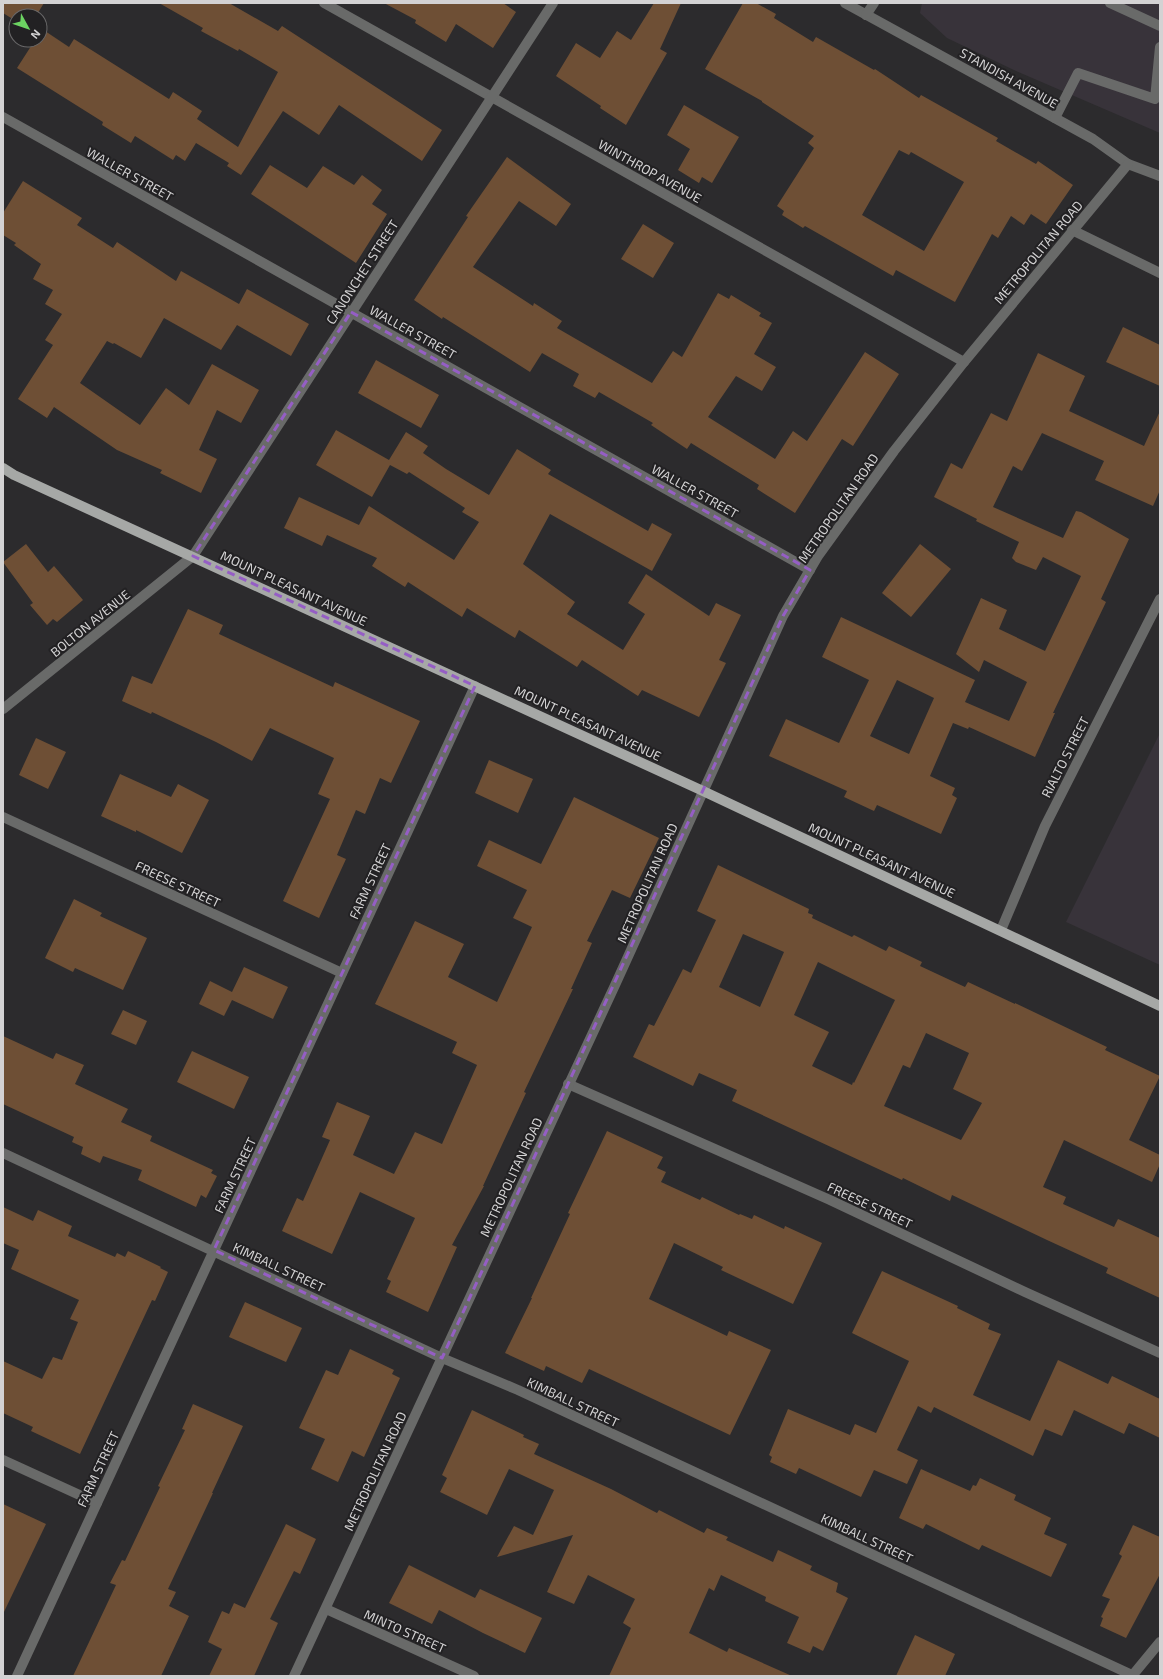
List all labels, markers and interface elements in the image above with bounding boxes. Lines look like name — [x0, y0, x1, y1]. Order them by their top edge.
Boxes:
north arrow — [8, 8, 48, 48]
text: N — [28, 28, 44, 42]
street label: STANDISH AVENUE — [957, 44, 1061, 112]
street label: WINTHROP AVENUE — [595, 136, 705, 206]
street label: WALLER STREET — [84, 144, 177, 205]
street label: METROPOLITAN ROAD — [990, 197, 1086, 307]
street label: CANONCHET STREET — [322, 217, 402, 327]
street label: WALLER STREET — [367, 302, 460, 363]
street label: METROPOLITAN ROAD — [794, 450, 882, 566]
street label: WALLER STREET — [649, 461, 742, 522]
street label: MOUNT PLEASANT AVENUE — [218, 547, 370, 629]
street label: BOLTON AVENUE — [47, 586, 133, 660]
street label: MOUNT PLEASANT AVENUE — [512, 682, 664, 764]
street label: RIALTO STREET — [1038, 713, 1092, 800]
street label: MOUNT PLEASANT AVENUE — [806, 819, 958, 901]
street label: METROPOLITAN ROAD — [613, 820, 681, 946]
street label: FARM STREET — [345, 840, 395, 921]
street label: FREESE STREET — [133, 857, 224, 911]
street label: METROPOLITAN ROAD — [476, 1115, 546, 1239]
street label: FARM STREET — [210, 1134, 260, 1215]
street label: FREESE STREET — [825, 1178, 916, 1232]
street label: KIMBALL STREET — [230, 1239, 328, 1295]
street label: KIMBALL STREET — [524, 1374, 622, 1430]
street label: METROPOLITAN ROAD — [340, 1409, 410, 1533]
street label: FARM STREET — [73, 1428, 123, 1509]
street label: KIMBALL STREET — [818, 1510, 916, 1566]
street label: MINTO STREET — [362, 1606, 449, 1656]

